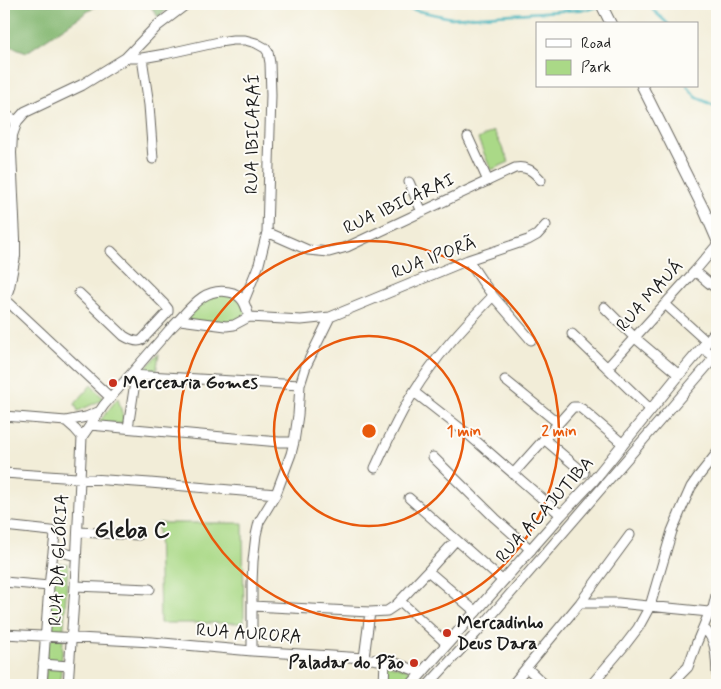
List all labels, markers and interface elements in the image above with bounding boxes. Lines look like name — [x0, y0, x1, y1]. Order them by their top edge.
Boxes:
legend — [536, 22, 698, 88]
text: Road — [581, 34, 611, 54]
text: Park — [581, 58, 611, 78]
street label: RUA IBICARAÍ — [240, 74, 266, 194]
street label: RUA IBICARAI — [339, 168, 459, 240]
street label: RUA IPORÃ — [388, 231, 480, 285]
street label: RUA MAUÁ — [611, 255, 689, 337]
place label: Mercearia Gomes — [123, 371, 258, 395]
marker: Mercearia Gomes — [107, 377, 119, 389]
centre of rings — [360, 422, 378, 440]
text: 1 min — [447, 422, 481, 442]
text: 2 min — [541, 422, 577, 442]
street label: RUA ACAJUTIBA — [491, 452, 599, 568]
street label: RUA DA GLÓRIA — [44, 493, 74, 627]
district label: Gleba C — [95, 517, 170, 545]
place label: Mercadinho Deus Dara — [457, 611, 544, 656]
street label: RUA AURORA — [195, 618, 303, 650]
marker: Mercadinho Deus Dara — [441, 627, 453, 639]
place label: Paladar do Pão — [288, 651, 404, 675]
marker: Paladar do Pão — [408, 657, 420, 669]

